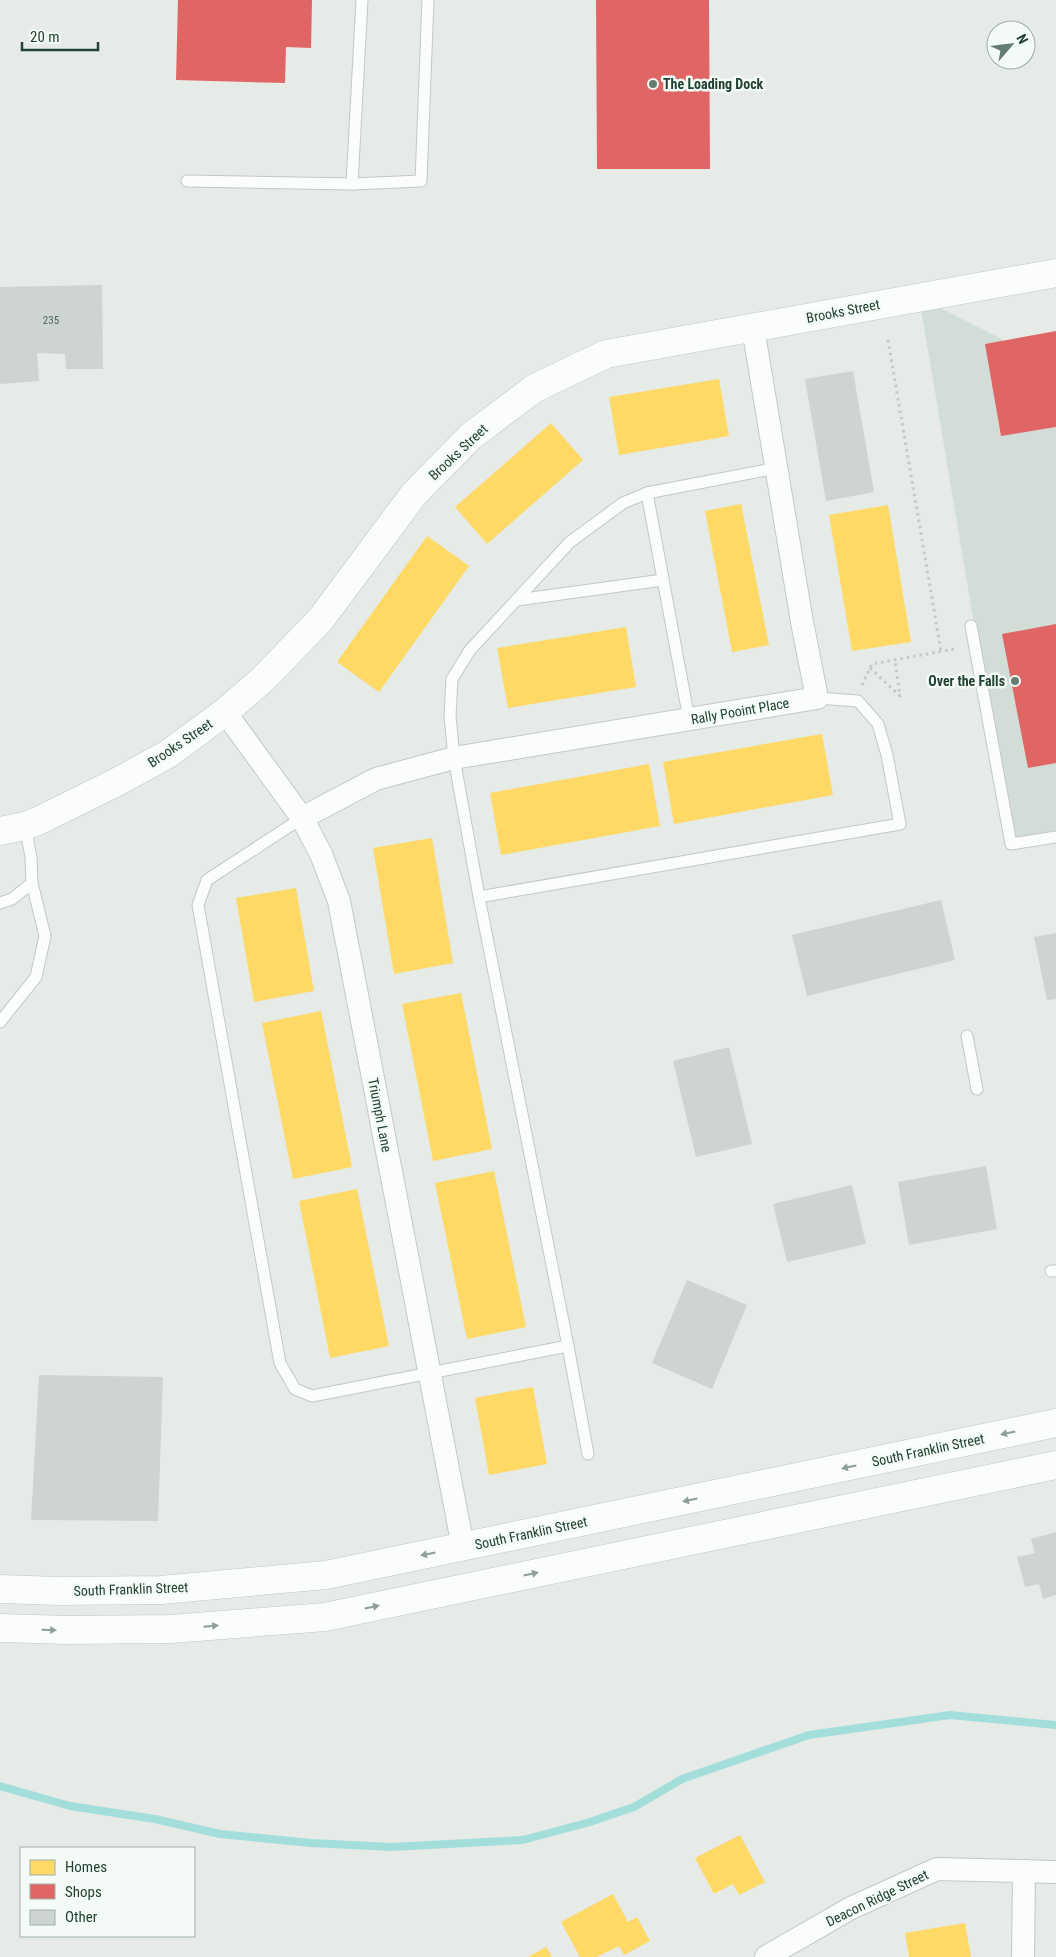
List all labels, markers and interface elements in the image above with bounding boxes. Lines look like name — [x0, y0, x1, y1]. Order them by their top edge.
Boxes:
scale bar — [22, 20, 99, 52]
north arrow — [986, 20, 1036, 70]
text: 20 m — [30, 28, 60, 46]
text: N — [1013, 31, 1032, 46]
place label: The Loading Dock — [663, 76, 764, 92]
marker: The Loading Dock — [647, 78, 659, 90]
street label: Brooks Street — [805, 296, 881, 326]
house number: 235 — [43, 314, 59, 327]
street label: Brooks Street — [425, 421, 491, 483]
place label: Over the Falls — [928, 673, 1005, 689]
marker: Over the Falls — [1009, 675, 1021, 687]
street label: Rally Pooint Place — [690, 694, 791, 728]
street label: Brooks Street — [145, 716, 215, 770]
street label: Triumph Lane — [365, 1077, 395, 1154]
street label: South Franklin Street — [870, 1430, 986, 1470]
one-way arrow — [1000, 1430, 1016, 1438]
one-way arrow — [841, 1463, 857, 1471]
one-way arrow — [683, 1496, 698, 1504]
street label: South Franklin Street — [473, 1513, 589, 1553]
one-way arrow — [421, 1550, 436, 1558]
one-way arrow — [524, 1570, 540, 1578]
street label: South Franklin Street — [73, 1579, 189, 1599]
one-way arrow — [365, 1603, 380, 1611]
one-way arrow — [203, 1622, 219, 1630]
one-way arrow — [41, 1626, 57, 1634]
legend — [20, 1847, 195, 1937]
text: Homes — [65, 1858, 107, 1876]
street label: Deacon Ridge Street — [823, 1866, 931, 1930]
text: Shops — [65, 1883, 102, 1901]
text: Other — [65, 1908, 98, 1926]

